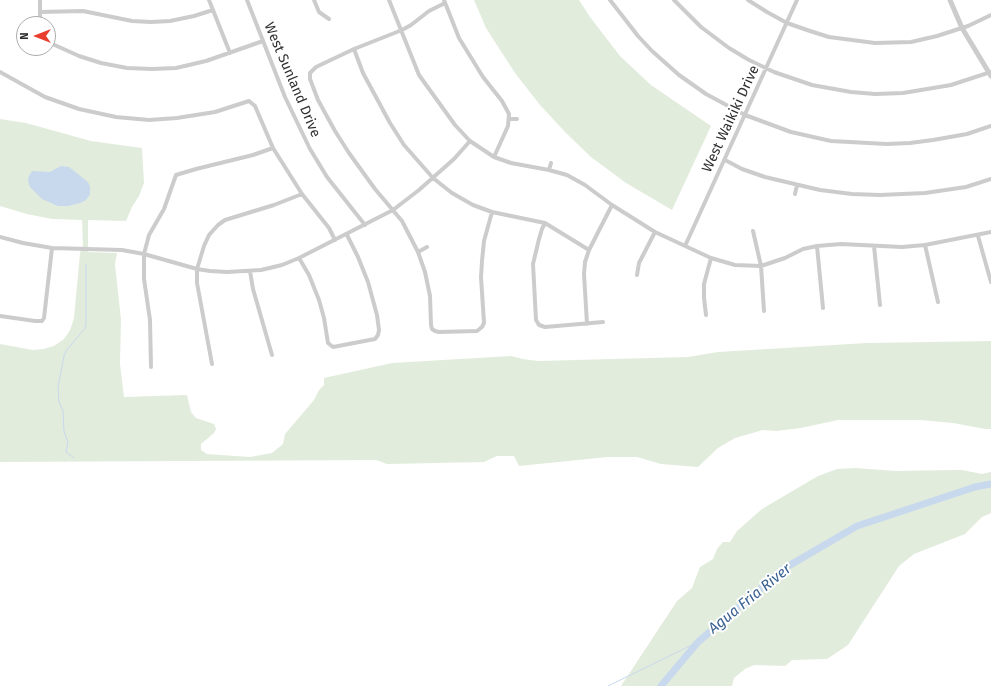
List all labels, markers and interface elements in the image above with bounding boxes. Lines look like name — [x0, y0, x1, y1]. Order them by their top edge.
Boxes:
north arrow — [16, 16, 56, 56]
street label: West Sunland Drive — [260, 20, 324, 140]
text: N — [18, 32, 31, 40]
street label: West Waikiki Drive — [699, 63, 763, 175]
water label: Agua Fria River — [705, 560, 795, 638]

